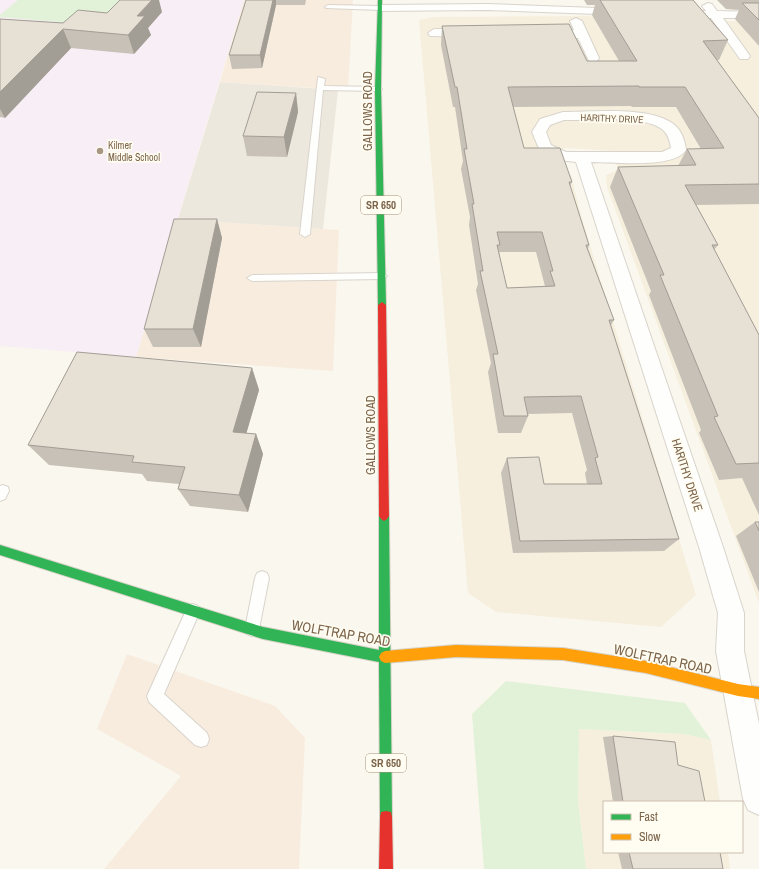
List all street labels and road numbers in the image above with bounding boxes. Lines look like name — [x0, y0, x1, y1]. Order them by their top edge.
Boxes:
street label: GALLOWS ROAD — [360, 71, 376, 151]
street label: HARITHY DRIVE — [580, 111, 644, 126]
road number: SR 650 — [361, 196, 401, 214]
street label: GALLOWS ROAD — [363, 395, 379, 475]
street label: HARITHY DRIVE — [668, 436, 706, 514]
street label: WOLFTRAP ROAD — [290, 615, 392, 651]
street label: WOLFTRAP ROAD — [612, 640, 714, 678]
road number: SR 650 — [366, 754, 406, 772]

